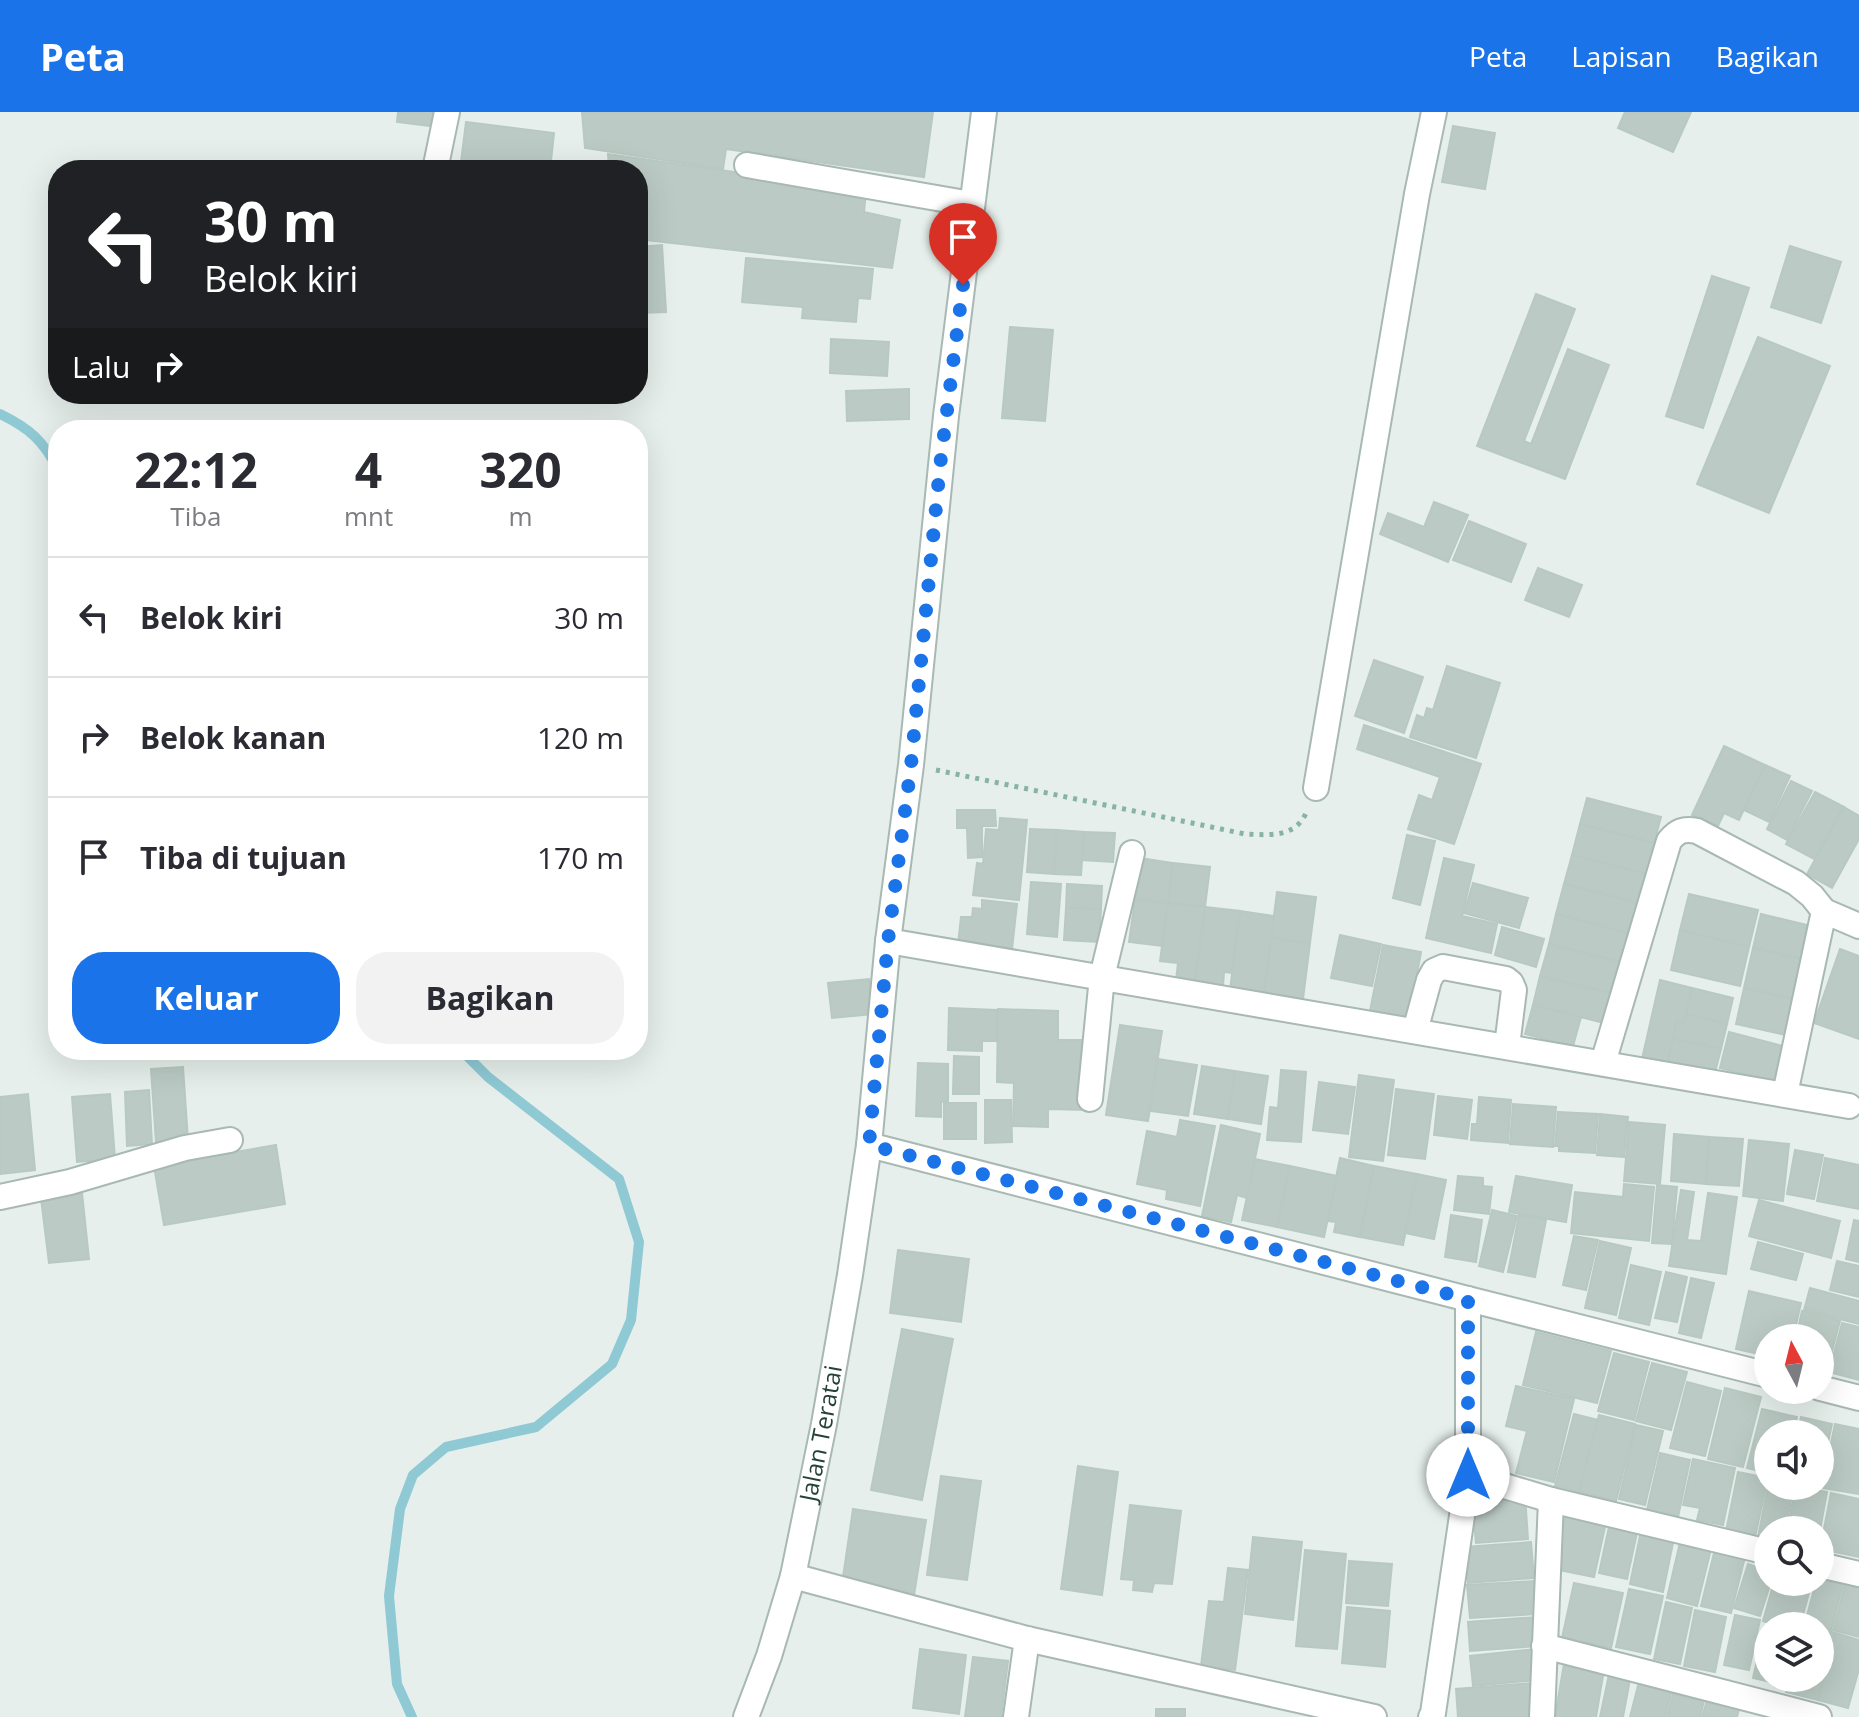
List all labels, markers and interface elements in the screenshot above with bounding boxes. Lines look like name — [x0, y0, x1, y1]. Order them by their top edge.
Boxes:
text: Peta — [40, 30, 126, 82]
text: Peta — [1469, 37, 1527, 75]
text: Lapisan — [1571, 37, 1672, 75]
text: Bagikan — [1716, 37, 1819, 75]
text: 30 m — [204, 182, 338, 258]
icon: left — [72, 192, 176, 296]
pin — [929, 203, 997, 285]
icon: arrive — [941, 215, 985, 259]
text: Belok kiri — [204, 254, 358, 303]
icon: right — [146, 344, 190, 388]
text: Lalu — [72, 346, 130, 387]
text: 22:12 — [134, 437, 258, 502]
text: 4 — [355, 437, 382, 502]
text: 320 — [479, 437, 562, 502]
text: Tiba — [170, 498, 222, 534]
text: mnt — [344, 498, 393, 534]
text: m — [509, 498, 533, 534]
icon: left — [72, 595, 116, 639]
text: Belok kiri — [140, 597, 283, 638]
text: 30 m — [554, 597, 624, 638]
icon: right — [72, 715, 116, 759]
text: Belok kanan — [140, 717, 326, 758]
text: 120 m — [537, 717, 624, 758]
icon: arrive — [72, 835, 116, 879]
text: Tiba di tujuan — [140, 837, 347, 878]
text: 170 m — [537, 837, 624, 878]
button: Keluar — [72, 952, 340, 1044]
button: Bagikan — [356, 952, 624, 1044]
north arrow — [1754, 1324, 1834, 1404]
map controls — [1754, 1324, 1834, 1692]
street label: Jalan Teratai — [790, 1363, 849, 1506]
button: sound — [1754, 1420, 1834, 1500]
position arrow — [1426, 1433, 1510, 1517]
button: search — [1754, 1516, 1834, 1596]
button: layers — [1754, 1612, 1834, 1692]

